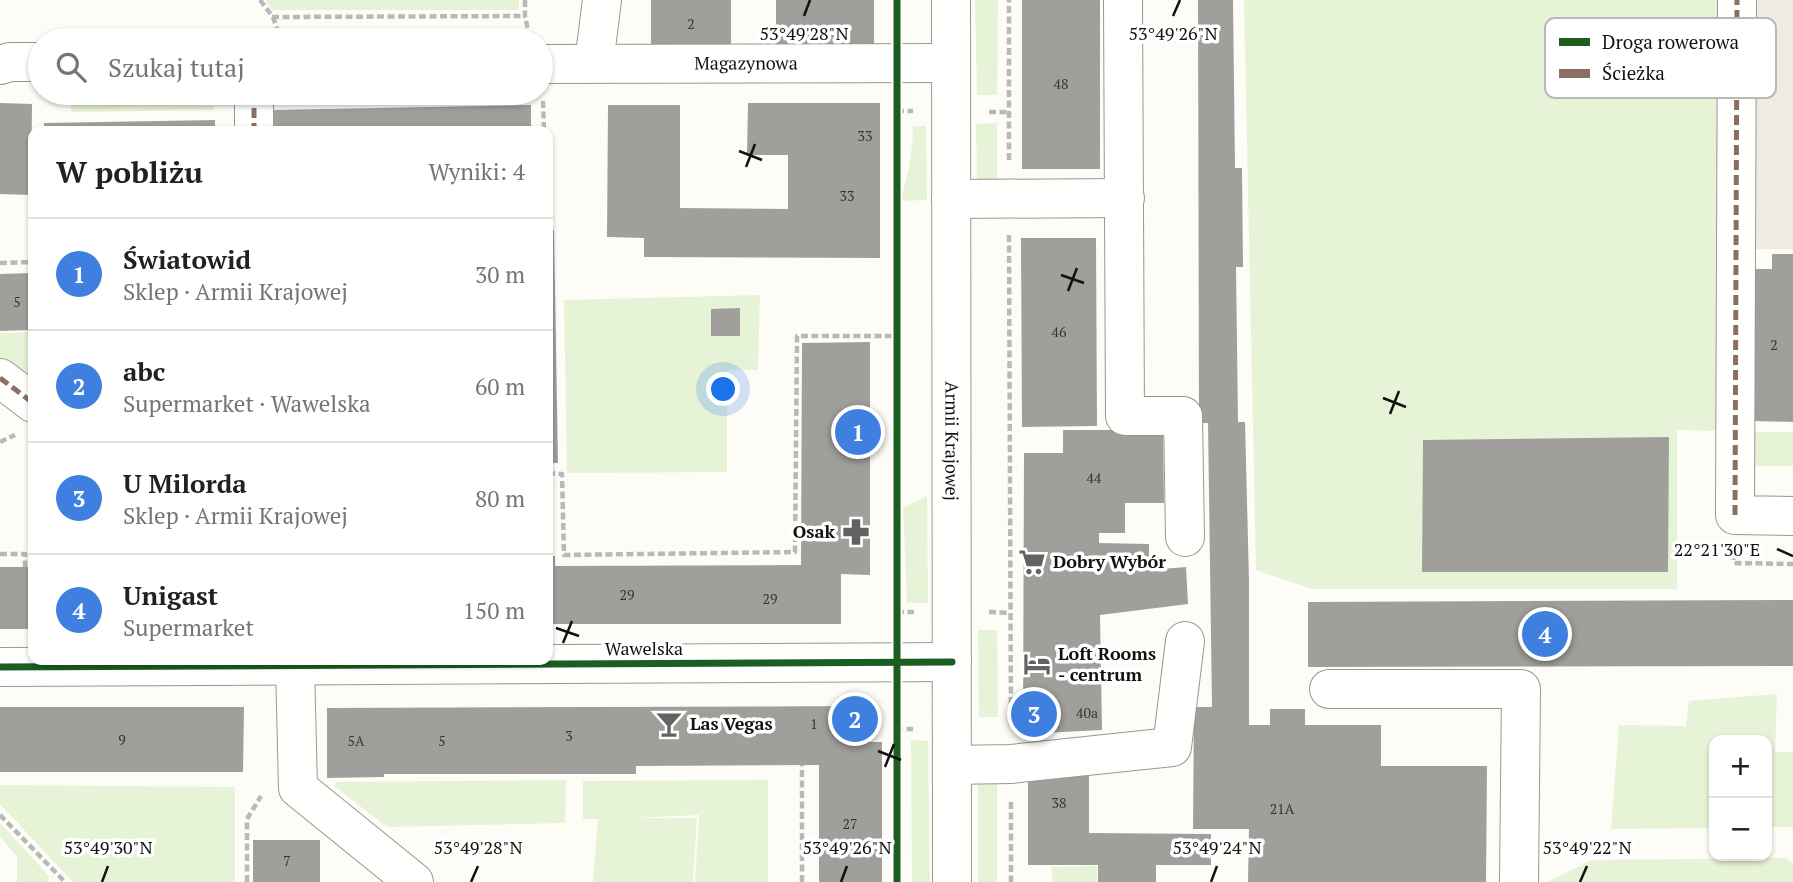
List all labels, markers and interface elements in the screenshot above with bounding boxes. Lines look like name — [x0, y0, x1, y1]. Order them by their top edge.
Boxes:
house number: 2 — [687, 14, 695, 33]
legend — [1545, 18, 1776, 98]
text: 53°49'28"N — [759, 21, 849, 45]
text: 53°49'26"N — [1128, 21, 1218, 45]
search box — [28, 28, 553, 105]
text: Droga rowerowa — [1602, 29, 1740, 54]
icon: search — [52, 48, 90, 86]
text: Szukaj tutaj — [108, 50, 245, 84]
street label: Magazynowa — [694, 50, 798, 75]
text: Ścieżka — [1602, 60, 1665, 85]
house number: 48 — [1054, 74, 1068, 93]
house number: 33 — [858, 126, 872, 145]
text: W pobliżu — [56, 152, 203, 192]
text: Wyniki: 4 — [428, 156, 525, 187]
house number: 33 — [840, 186, 854, 205]
text: Światowid — [123, 242, 251, 276]
text: 1 — [73, 259, 86, 290]
text: 30 m — [475, 259, 525, 290]
text: Sklep · Armii Krajowej — [123, 276, 348, 307]
house number: 5 — [13, 292, 21, 311]
house number: 46 — [1052, 322, 1067, 341]
house number: 2 — [1770, 335, 1778, 354]
text: abc — [123, 354, 165, 388]
text: 2 — [73, 371, 86, 402]
text: 60 m — [475, 371, 525, 402]
your location — [706, 372, 740, 406]
street label: Armii Krajowej — [940, 381, 965, 501]
text: Supermarket · Wawelska — [123, 388, 371, 419]
pin: 1 — [835, 406, 881, 458]
text: U Milorda — [123, 466, 247, 500]
house number: 44 — [1087, 468, 1102, 487]
text: 3 — [73, 483, 86, 514]
text: 80 m — [475, 483, 525, 514]
text: Sklep · Armii Krajowej — [123, 500, 348, 531]
pharmacy icon: Osak — [841, 517, 871, 547]
place label: Osak — [793, 519, 835, 543]
text: 22°21'30"E — [1674, 537, 1760, 561]
supermarket icon: Dobry Wybór — [1017, 547, 1047, 577]
place label: Dobry Wybór — [1053, 549, 1166, 573]
text: Unigast — [123, 578, 218, 612]
house number: 29 — [620, 585, 634, 604]
house number: 29 — [763, 589, 777, 608]
text: 4 — [73, 595, 86, 626]
text: 150 m — [463, 595, 525, 626]
pin: 4 — [1522, 608, 1568, 660]
text: Supermarket — [123, 612, 254, 643]
street label: Wawelska — [605, 636, 683, 660]
place label: Loft Rooms - centrum — [1058, 641, 1156, 686]
hotel icon: Loft Rooms - centrum — [1022, 649, 1052, 679]
pin: 3 — [1011, 688, 1057, 740]
pin: 2 — [832, 693, 878, 745]
house number: 40a — [1076, 703, 1098, 722]
bar icon: Las Vegas — [654, 709, 684, 739]
place label: Las Vegas — [690, 711, 773, 735]
house number: 1 — [810, 714, 818, 733]
house number: 3 — [565, 726, 573, 745]
house number: 9 — [118, 730, 126, 749]
house number: 5A — [347, 731, 365, 750]
house number: 5 — [438, 731, 446, 750]
map controls — [1709, 735, 1772, 861]
button: + — [1709, 735, 1772, 798]
house number: 38 — [1052, 793, 1066, 812]
button: − — [1709, 798, 1772, 861]
house number: 21A — [1270, 799, 1295, 818]
house number: 27 — [843, 814, 857, 833]
text: 53°49'30"N — [63, 835, 153, 859]
text: 53°49'28"N — [433, 835, 523, 859]
text: 53°49'26"N — [802, 835, 892, 859]
text: 53°49'24"N — [1172, 835, 1262, 859]
text: 53°49'22"N — [1542, 835, 1632, 859]
house number: 7 — [283, 851, 291, 870]

